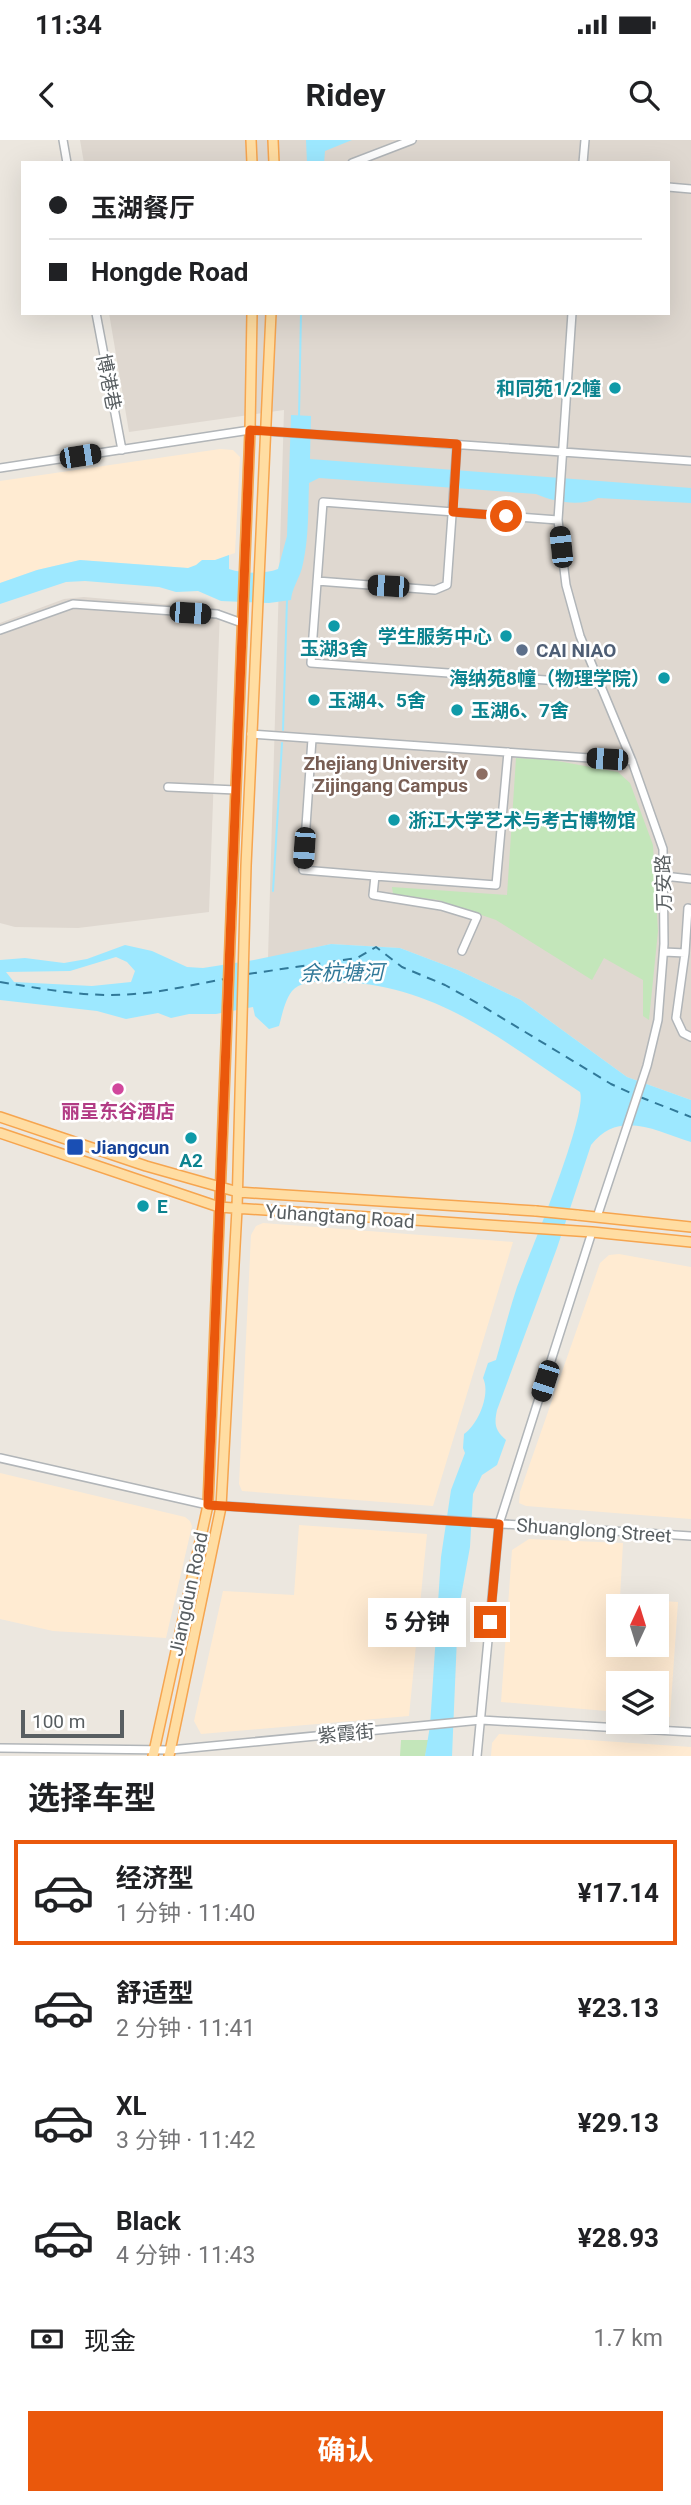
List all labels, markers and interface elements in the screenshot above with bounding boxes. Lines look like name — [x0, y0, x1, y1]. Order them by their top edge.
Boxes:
text: 11:34 — [35, 10, 102, 40]
icon: back — [28, 76, 66, 114]
text: Ridey — [305, 76, 386, 114]
icon: search — [625, 76, 663, 114]
text: 玉湖餐厅 — [91, 193, 195, 223]
text: Hongde Road — [91, 257, 249, 287]
street label: 博港巷 — [92, 352, 125, 412]
place label: 和同苑1/2幢 — [496, 377, 601, 400]
marker: 和同苑1/2幢 — [607, 380, 623, 396]
car — [58, 442, 103, 470]
route start — [490, 500, 522, 532]
car — [549, 525, 574, 569]
car — [367, 574, 410, 598]
car — [169, 601, 212, 625]
marker: 玉湖3舍 — [326, 618, 342, 634]
place label: 学生服务中心 — [378, 625, 492, 648]
marker: 学生服务中心 — [498, 628, 514, 644]
place label: 玉湖3舍 — [300, 637, 368, 660]
place label: CAI NIAO — [536, 639, 616, 662]
marker: CAI NIAO — [514, 642, 530, 658]
place label: 海纳苑8幢（物理学院） — [449, 667, 650, 690]
marker: 海纳苑8幢（物理学院） — [656, 670, 672, 686]
place label: 玉湖4、5舍 — [328, 689, 426, 712]
marker: 玉湖4、5舍 — [306, 692, 322, 708]
place label: 玉湖6、7舍 — [471, 699, 569, 722]
marker: 玉湖6、7舍 — [449, 702, 465, 718]
car — [586, 747, 629, 771]
place label: Zhejiang University Zijingang Campus — [303, 752, 468, 797]
marker: Zhejiang University Zijingang Campus — [474, 766, 490, 782]
place label: 浙江大学艺术与考古博物馆 — [408, 809, 636, 832]
marker: 浙江大学艺术与考古博物馆 — [386, 812, 402, 828]
car — [293, 826, 316, 870]
street label: 万安路 — [651, 854, 676, 912]
water label: 余杭塘河 — [300, 960, 388, 986]
marker: 丽呈东谷酒店 — [110, 1081, 126, 1097]
place label: 丽呈东谷酒店 — [61, 1100, 175, 1123]
marker: A2 — [183, 1130, 199, 1146]
place label: Jiangcun — [91, 1136, 170, 1159]
marker: Jiangcun — [65, 1137, 85, 1157]
place label: A2 — [179, 1149, 203, 1172]
place label: E — [157, 1195, 168, 1218]
marker: E — [135, 1198, 151, 1214]
street label: Yuhangtang Road — [265, 1200, 415, 1233]
car — [529, 1358, 562, 1404]
street label: Shuanglong Street — [516, 1514, 672, 1547]
street label: Jiangdun Road — [164, 1530, 213, 1658]
north arrow — [606, 1594, 668, 1657]
map controls — [606, 1594, 669, 1734]
callout: 5 分钟 — [368, 1598, 466, 1646]
route end — [474, 1606, 506, 1638]
text: 5 分钟 — [385, 1609, 449, 1636]
button: layers — [606, 1671, 669, 1734]
scale bar — [21, 1707, 124, 1739]
text: 100 m — [32, 1710, 85, 1733]
street label: 紫霞街 — [317, 1720, 375, 1747]
text: 选择车型 — [28, 1779, 156, 1817]
icon: car — [32, 1861, 95, 1924]
text: 经济型 — [116, 1863, 194, 1893]
text: ¥17.14 — [578, 1878, 659, 1908]
text: 1 分钟 · 11:40 — [116, 1900, 255, 1927]
icon: car — [32, 1976, 95, 2039]
text: 舒适型 — [116, 1978, 194, 2008]
text: ¥23.13 — [578, 1993, 659, 2023]
text: 2 分钟 · 11:41 — [116, 2015, 255, 2042]
icon: car — [32, 2091, 95, 2154]
text: XL — [116, 2091, 147, 2121]
text: ¥29.13 — [578, 2108, 659, 2138]
text: 3 分钟 · 11:42 — [116, 2127, 255, 2154]
icon: car — [32, 2206, 95, 2269]
text: Black — [116, 2206, 181, 2236]
text: ¥28.93 — [578, 2223, 659, 2253]
text: 4 分钟 · 11:43 — [116, 2242, 255, 2269]
icon: cash — [28, 2320, 66, 2358]
text: 1.7 km — [594, 2325, 663, 2352]
text: 现金 — [84, 2326, 136, 2356]
button: 确认 — [28, 2411, 663, 2491]

